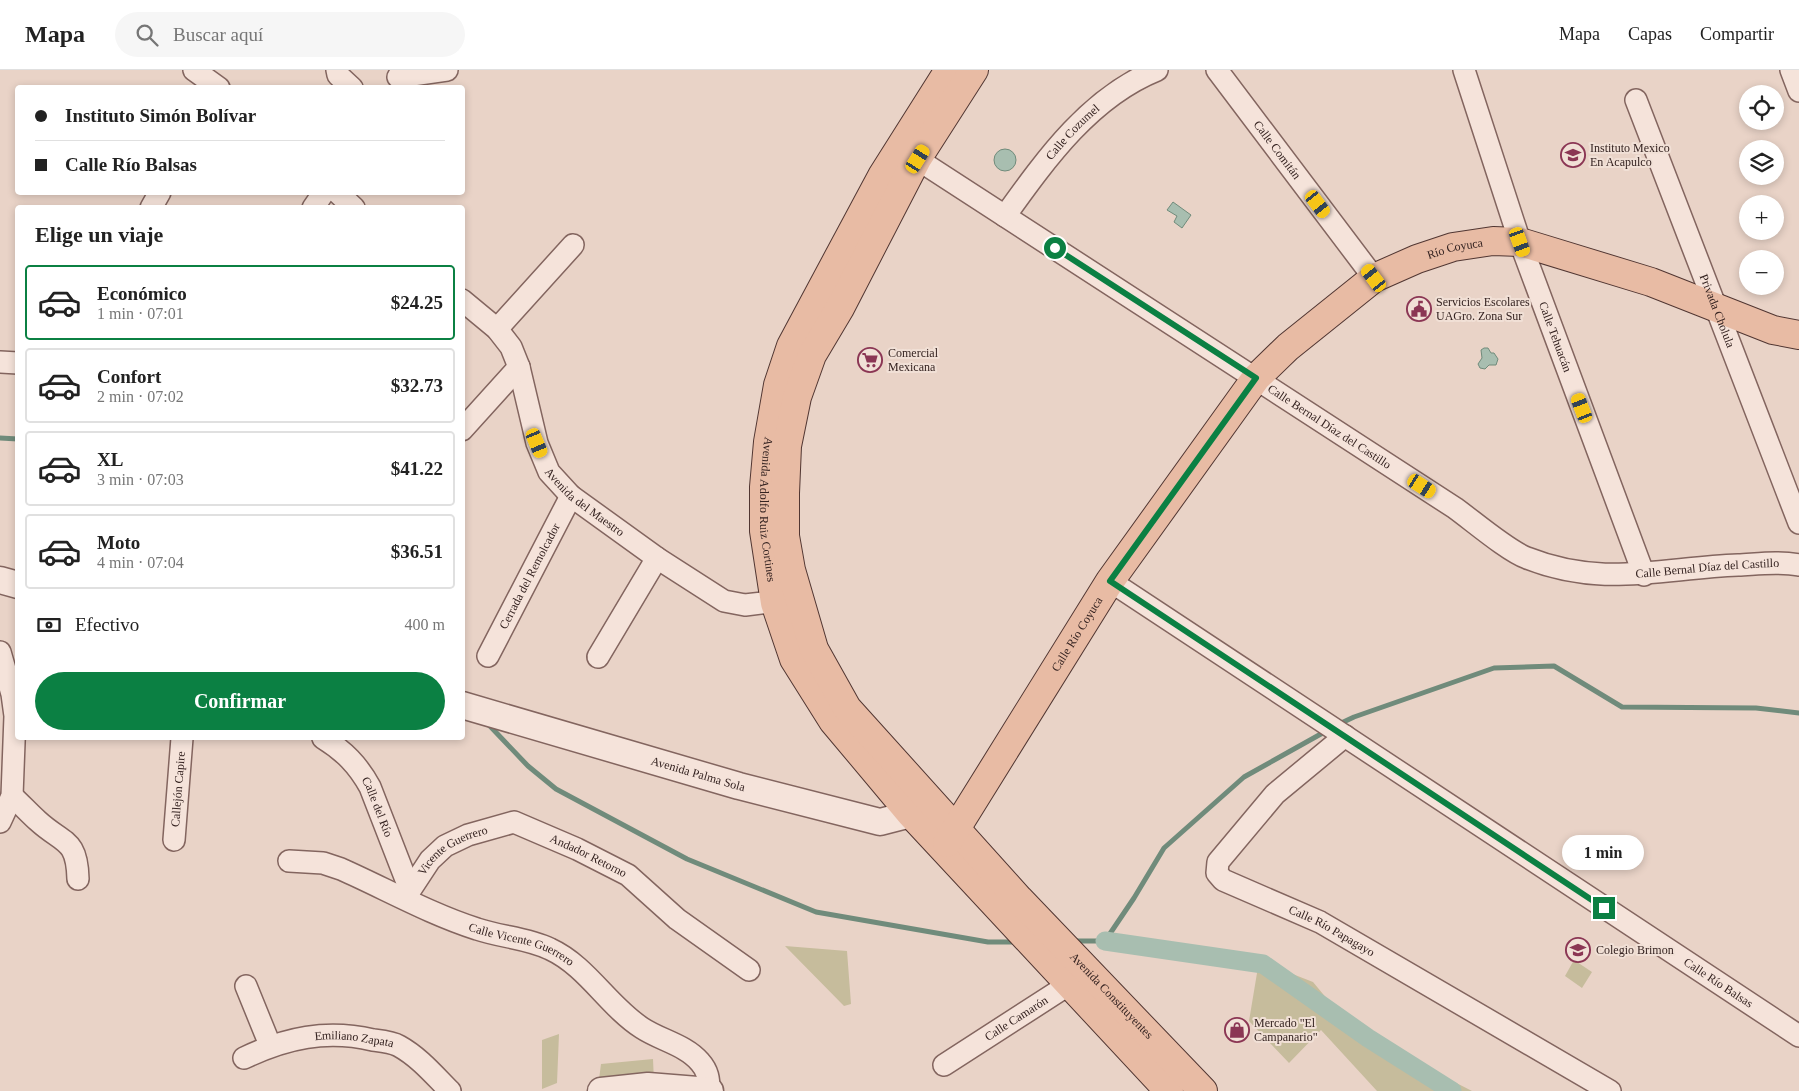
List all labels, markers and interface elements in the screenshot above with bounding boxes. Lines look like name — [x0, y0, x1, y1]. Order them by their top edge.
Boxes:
search box — [115, 12, 465, 57]
text: Mapa — [25, 21, 85, 47]
icon: search — [133, 21, 161, 49]
text: Buscar aquí — [173, 24, 263, 45]
text: Mapa — [1559, 24, 1600, 44]
text: Capas — [1628, 24, 1672, 44]
text: Compartir — [1700, 24, 1774, 44]
map controls — [1739, 85, 1784, 295]
button: locate — [1739, 85, 1784, 130]
street label: Calle Cozumel — [1043, 101, 1103, 163]
text: Instituto Simón Bolívar — [65, 105, 256, 126]
street label: Calle Comitán — [1251, 118, 1304, 182]
button: layers — [1739, 140, 1784, 185]
place label: Instituto Mexico En Acapulco — [1590, 141, 1670, 169]
car — [903, 142, 932, 176]
school or university icon: Instituto Mexico En Acapulco — [1560, 142, 1586, 168]
text: Calle Río Balsas — [65, 154, 197, 175]
car — [1302, 188, 1333, 220]
button: + — [1739, 195, 1784, 240]
text: Elige un viaje — [35, 222, 163, 247]
car — [1507, 225, 1532, 259]
street label: Río Coyuca — [1425, 236, 1484, 262]
route start — [1044, 237, 1066, 259]
button: − — [1739, 250, 1784, 295]
car — [1358, 262, 1389, 294]
street label: Privada Cholula — [1697, 272, 1738, 350]
icon: car — [37, 280, 82, 325]
text: Económico — [97, 283, 187, 304]
text: $24.25 — [391, 292, 443, 313]
place label: Servicios Escolares UAGro. Zona Sur — [1436, 295, 1530, 323]
public building icon: Servicios Escolares UAGro. Zona Sur — [1406, 296, 1432, 322]
street label: Calle Tehuacán — [1536, 300, 1575, 374]
text: 1 min · 07:01 — [97, 305, 184, 322]
place label: Comercial Mexicana — [888, 346, 939, 374]
supermarket icon: Comercial Mexicana — [857, 347, 883, 373]
icon: car — [37, 363, 82, 408]
text: Confort — [97, 366, 161, 387]
text: $32.73 — [391, 375, 443, 396]
street label: Calle Bernal Díaz del Castillo — [1265, 381, 1394, 472]
text: 2 min · 07:02 — [97, 388, 184, 405]
car — [1569, 391, 1594, 425]
car — [524, 426, 549, 460]
street label: Avenida Adolfo Ruiz Cortines — [757, 436, 779, 583]
icon: car — [37, 446, 82, 491]
text: XL — [97, 449, 123, 470]
text: $41.22 — [391, 458, 443, 479]
street label: Avenida del Maestro — [542, 465, 627, 539]
text: 3 min · 07:03 — [97, 471, 184, 488]
car — [1405, 472, 1438, 500]
street label: Cerrada del Remolcador — [496, 521, 563, 631]
icon: car — [37, 529, 82, 574]
text: Moto — [97, 532, 140, 553]
text: $36.51 — [391, 541, 443, 562]
text: 4 min · 07:04 — [97, 554, 184, 571]
street label: Calle Bernal Díaz del Castillo — [1635, 556, 1779, 581]
street label: Calle Río Coyuca — [1048, 594, 1106, 674]
icon: cash — [35, 611, 63, 639]
text: Efectivo — [75, 614, 139, 635]
text: 400 m — [405, 616, 445, 633]
button: Confirmar — [35, 672, 445, 730]
street label: Callejón Capire — [168, 751, 188, 827]
street label: Avenida Palma Sola — [650, 754, 747, 794]
street label: Calle del Río — [359, 774, 396, 839]
street label: Vicente Guerrero — [415, 823, 489, 878]
street label: Andador Retorno — [548, 831, 629, 880]
callout: 1 min — [1563, 836, 1645, 870]
text: 1 min — [1584, 844, 1622, 861]
route end — [1593, 897, 1615, 919]
street label: Calle Río Papagayo — [1287, 902, 1377, 959]
street label: Calle Vicente Guerrero — [467, 920, 577, 969]
school or university icon: Colegio Brimon — [1565, 937, 1591, 963]
place label: Colegio Brimon — [1596, 943, 1674, 957]
street label: Avenida Constituyentes — [1067, 950, 1156, 1042]
street label: Calle Río Balsas — [1681, 955, 1756, 1011]
street label: Calle Camarón — [982, 993, 1050, 1044]
place label: Mercado "El Campanario" — [1254, 1016, 1318, 1044]
shop icon: Mercado "El Campanario" — [1224, 1017, 1250, 1043]
street label: Emiliano Zapata — [314, 1028, 396, 1051]

